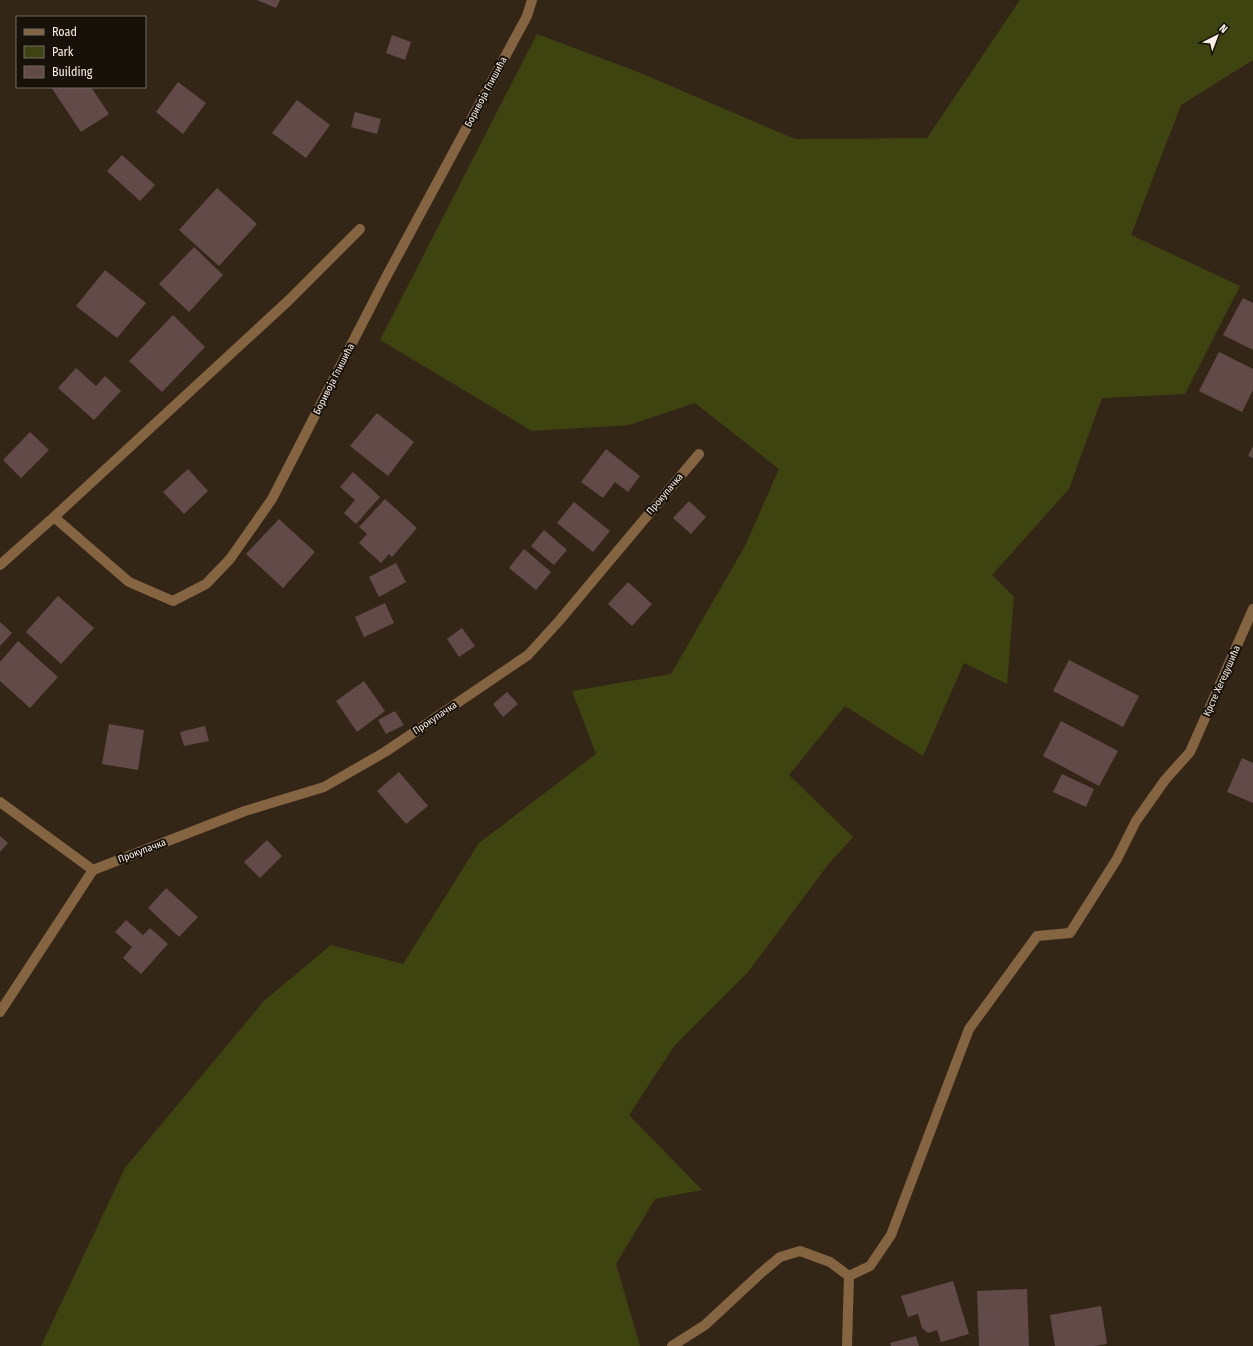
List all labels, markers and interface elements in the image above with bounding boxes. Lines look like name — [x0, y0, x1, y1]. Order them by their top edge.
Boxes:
legend — [16, 16, 146, 88]
north arrow — [1197, 16, 1237, 56]
text: N — [1217, 22, 1230, 36]
text: Road — [52, 25, 77, 39]
text: Park — [52, 45, 74, 59]
street label: Боривоја Глишића — [461, 54, 510, 129]
text: Building — [52, 65, 93, 79]
street label: Боривоја Глишића — [310, 341, 357, 417]
street label: Прокупачка — [644, 471, 686, 517]
street label: Крсте Хегедушића — [1201, 644, 1243, 718]
street label: Прокупачка — [411, 699, 459, 737]
street label: Прокупачка — [116, 836, 168, 866]

